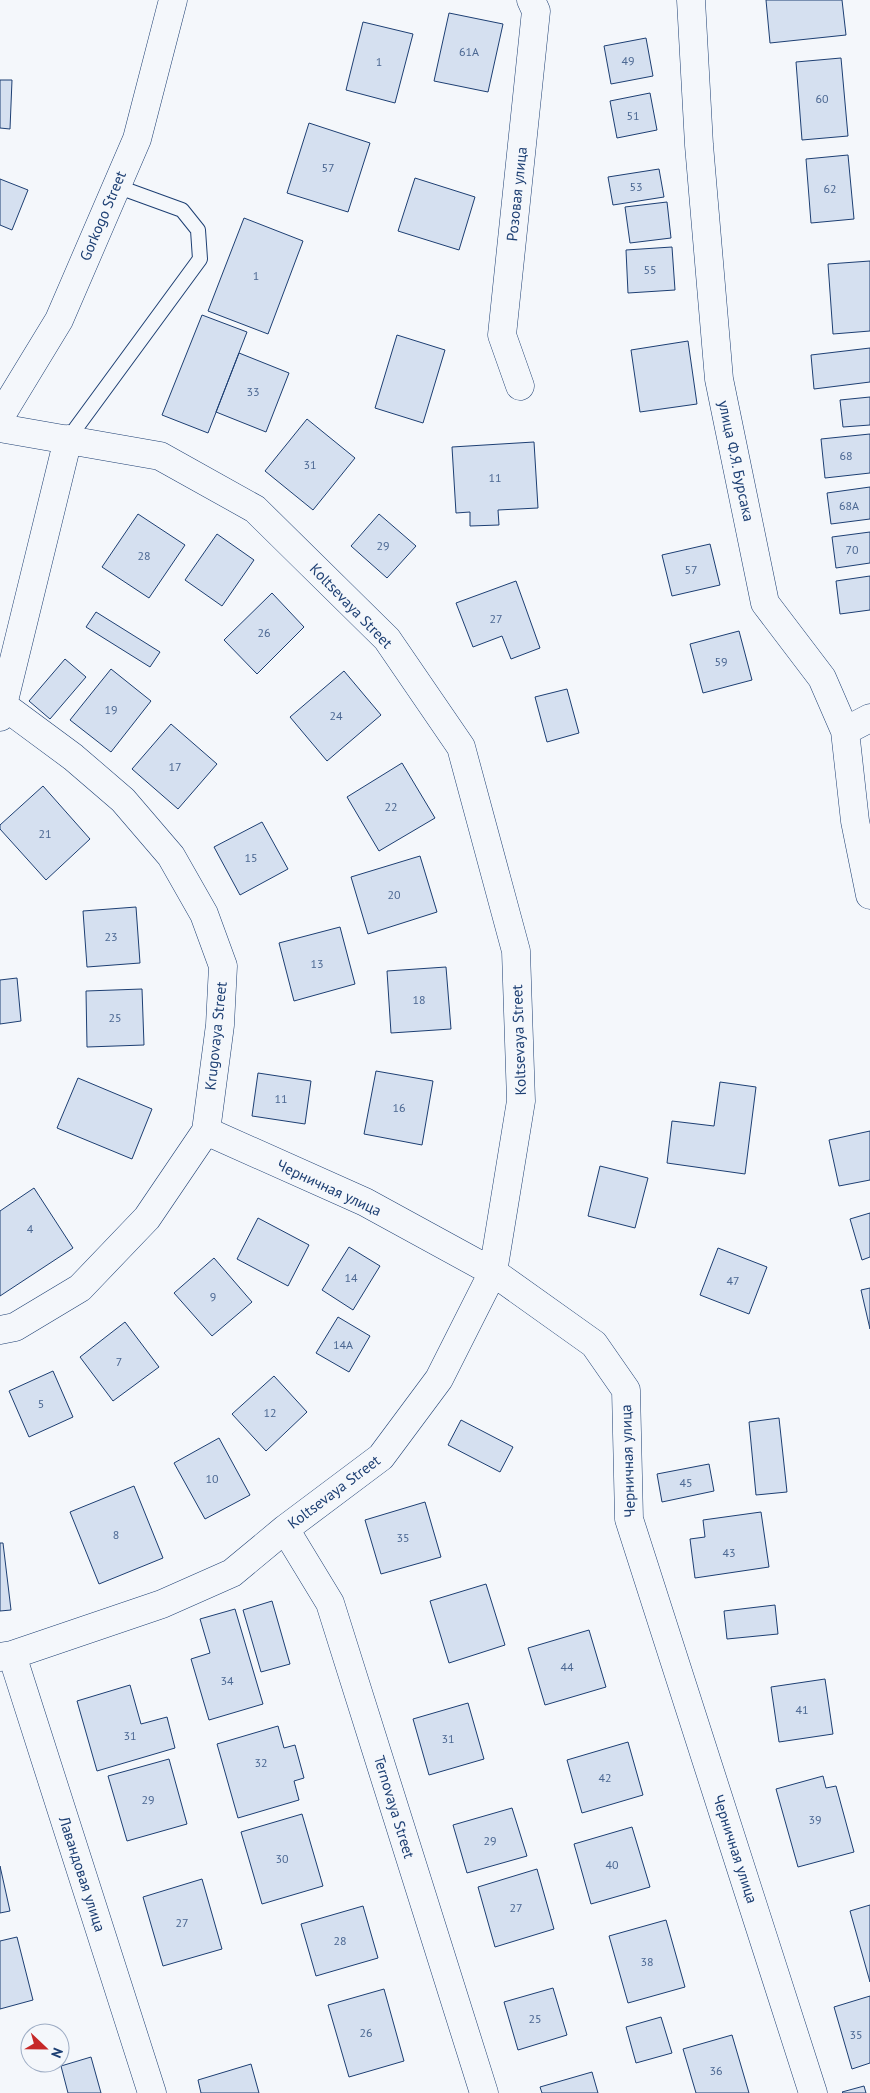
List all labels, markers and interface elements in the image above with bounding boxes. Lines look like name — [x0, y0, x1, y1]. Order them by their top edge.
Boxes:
house number: 61А — [459, 44, 479, 59]
house number: 49 — [621, 53, 635, 68]
house number: 1 — [376, 54, 382, 69]
house number: 60 — [815, 91, 829, 106]
house number: 51 — [626, 108, 640, 123]
street label: Розовая улица — [502, 146, 531, 242]
house number: 57 — [321, 160, 335, 175]
street label: Gorkogo Street — [75, 168, 130, 264]
house number: 53 — [629, 179, 643, 194]
house number: 62 — [823, 181, 837, 196]
house number: 55 — [643, 262, 657, 277]
house number: 1 — [253, 268, 259, 283]
house number: 33 — [246, 384, 260, 399]
street label: улица Ф.Я. Бурсака — [714, 399, 759, 523]
house number: 68 — [839, 448, 853, 463]
house number: 31 — [303, 457, 317, 472]
house number: 11 — [488, 470, 502, 485]
house number: 68А — [839, 498, 859, 513]
house number: 29 — [376, 538, 390, 553]
house number: 70 — [845, 542, 859, 557]
house number: 28 — [137, 548, 151, 563]
street label: Koltsevaya Street — [306, 559, 397, 652]
house number: 57 — [684, 562, 698, 577]
house number: 27 — [489, 611, 503, 626]
house number: 26 — [257, 625, 271, 640]
house number: 59 — [714, 654, 728, 669]
house number: 19 — [104, 702, 118, 717]
house number: 24 — [329, 708, 343, 723]
house number: 17 — [168, 759, 182, 774]
house number: 22 — [384, 799, 398, 814]
house number: 21 — [38, 826, 52, 841]
house number: 15 — [244, 850, 258, 865]
house number: 20 — [387, 887, 401, 902]
house number: 23 — [104, 929, 118, 944]
house number: 13 — [310, 956, 324, 971]
street label: Krugovaya Street — [200, 981, 231, 1091]
street label: Koltsevaya Street — [507, 984, 530, 1096]
house number: 18 — [412, 992, 426, 1007]
house number: 25 — [108, 1010, 122, 1025]
house number: 11 — [274, 1091, 288, 1106]
house number: 16 — [392, 1100, 406, 1115]
street label: Черничная улица — [274, 1155, 385, 1220]
house number: 4 — [27, 1221, 34, 1236]
house number: 14 — [344, 1270, 358, 1285]
house number: 47 — [726, 1273, 740, 1288]
house number: 9 — [210, 1289, 216, 1304]
house number: 14А — [333, 1337, 353, 1352]
house number: 7 — [116, 1354, 122, 1369]
house number: 5 — [38, 1396, 44, 1411]
street label: Черничная улица — [616, 1404, 639, 1518]
house number: 12 — [263, 1405, 277, 1420]
street label: Koltsevaya Street — [284, 1451, 384, 1533]
house number: 10 — [205, 1471, 219, 1486]
house number: 45 — [679, 1475, 693, 1490]
house number: 8 — [113, 1527, 119, 1542]
house number: 35 — [396, 1530, 410, 1545]
house number: 43 — [722, 1545, 736, 1560]
house number: 44 — [560, 1659, 574, 1674]
house number: 34 — [220, 1673, 234, 1688]
house number: 41 — [795, 1702, 809, 1717]
house number: 31 — [123, 1728, 137, 1743]
house number: 31 — [441, 1731, 455, 1746]
street label: Ternovaya Street — [370, 1753, 419, 1861]
house number: 32 — [254, 1755, 268, 1770]
house number: 42 — [598, 1770, 612, 1785]
house number: 29 — [141, 1792, 155, 1807]
street label: Черничная улица — [709, 1792, 762, 1906]
house number: 39 — [808, 1812, 822, 1827]
street label: Лавандовая улица — [55, 1813, 110, 1934]
house number: 29 — [483, 1833, 497, 1848]
house number: 30 — [275, 1851, 289, 1866]
house number: 40 — [605, 1857, 619, 1872]
house number: 27 — [509, 1900, 523, 1915]
house number: 27 — [175, 1915, 189, 1930]
house number: 28 — [333, 1933, 347, 1948]
house number: 38 — [640, 1954, 654, 1969]
house number: 25 — [528, 2011, 542, 2026]
north arrow — [20, 2023, 70, 2073]
house number: 26 — [359, 2025, 373, 2040]
house number: 35 — [849, 2027, 863, 2042]
text: N — [47, 2045, 67, 2061]
house number: 36 — [709, 2063, 723, 2078]

